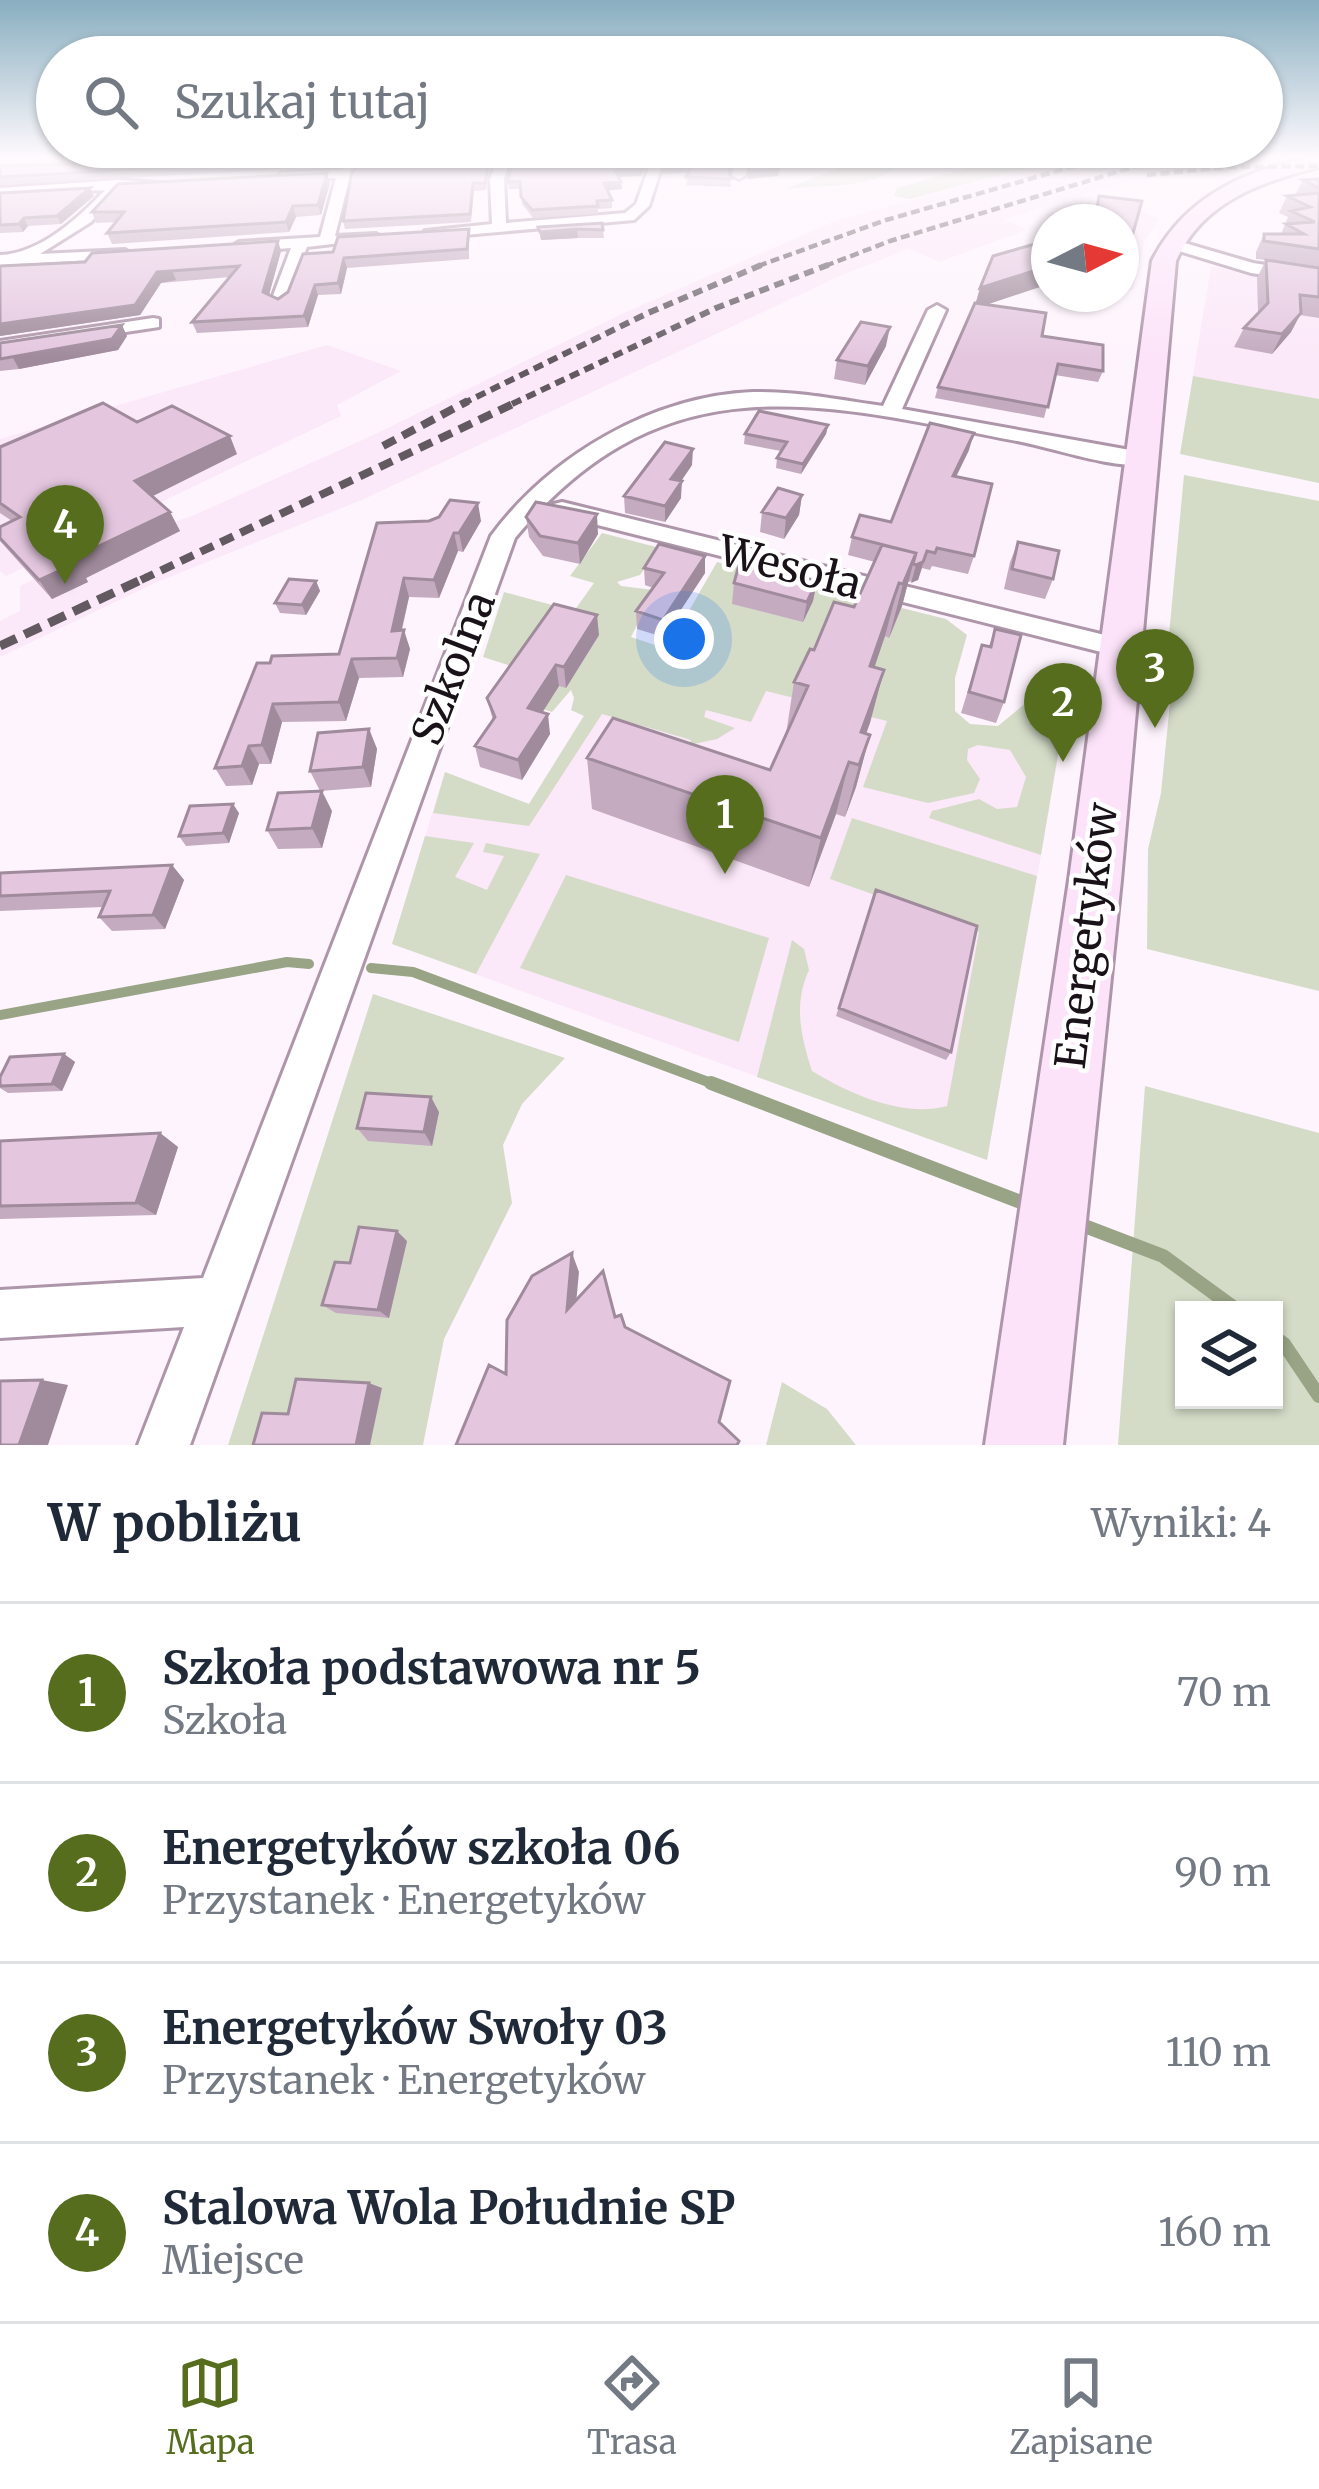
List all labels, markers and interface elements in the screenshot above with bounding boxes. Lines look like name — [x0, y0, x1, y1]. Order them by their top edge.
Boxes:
search box — [36, 36, 1283, 168]
icon: search — [78, 69, 144, 135]
text: Szukaj tutaj — [174, 74, 430, 130]
north arrow — [1031, 204, 1139, 312]
pin: 4 — [26, 485, 104, 584]
street label: Wesoła — [712, 524, 867, 610]
street label: Szkolna — [400, 584, 506, 752]
your location — [654, 609, 714, 669]
pin: 3 — [1116, 629, 1194, 728]
pin: 2 — [1024, 663, 1102, 762]
pin: 1 — [686, 775, 764, 874]
street label: Energetyków — [1044, 800, 1129, 1072]
map controls — [1175, 1301, 1283, 1409]
button: layers — [1175, 1301, 1283, 1409]
text: W pobliżu — [48, 1491, 302, 1555]
text: Wyniki: 4 — [1091, 1499, 1271, 1548]
text: Szkoła podstawowa nr 5 — [162, 1640, 701, 1696]
text: 1 — [78, 1668, 96, 1717]
text: 70 m — [1177, 1668, 1271, 1717]
text: Szkoła — [162, 1696, 287, 1745]
text: Energetyków szkoła 06 — [162, 1820, 680, 1876]
text: 2 — [76, 1848, 98, 1897]
text: 90 m — [1174, 1848, 1271, 1897]
text: Przystanek · Energetyków — [162, 1876, 645, 1925]
text: Energetyków Swoły 03 — [162, 2000, 668, 2056]
text: 3 — [76, 2028, 98, 2077]
text: 110 m — [1166, 2028, 1271, 2077]
text: Przystanek · Energetyków — [162, 2056, 645, 2105]
text: Stalowa Wola Południe SP — [162, 2180, 735, 2236]
text: 4 — [75, 2208, 99, 2257]
text: 160 m — [1158, 2208, 1271, 2257]
text: Miejsce — [162, 2236, 304, 2285]
tab: Mapa — [166, 2350, 255, 2463]
tab: Trasa — [587, 2350, 677, 2463]
tab: Zapisane — [1009, 2350, 1153, 2463]

